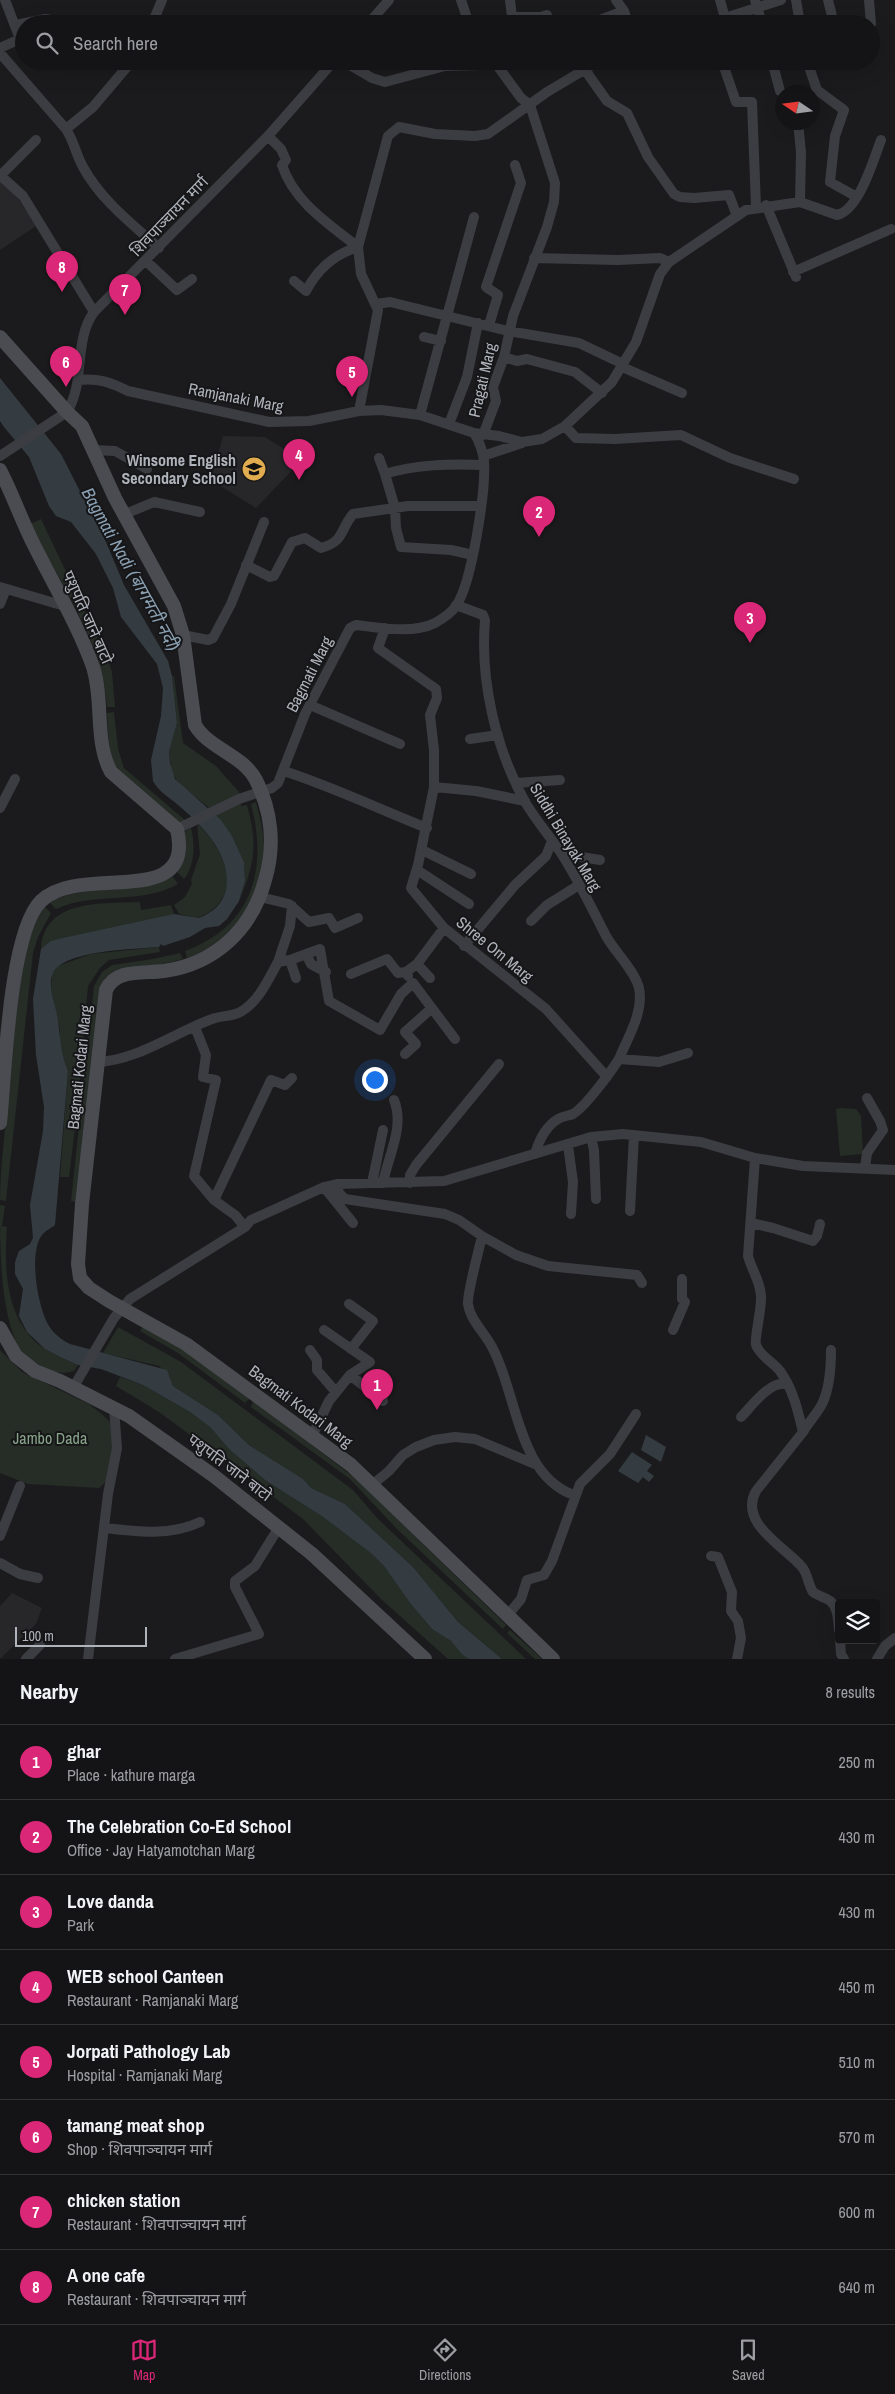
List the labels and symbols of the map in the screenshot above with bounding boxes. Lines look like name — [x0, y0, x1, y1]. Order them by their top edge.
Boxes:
north arrow — [775, 85, 820, 130]
street label: शिवपाञ्चायन मार्ग — [125, 170, 214, 261]
pin: 8 — [46, 251, 78, 292]
pin: 7 — [109, 274, 141, 315]
street label: Pragati Marg — [463, 340, 501, 419]
pin: 6 — [50, 346, 82, 387]
pin: 5 — [336, 356, 368, 397]
street label: Ramjanaki Marg — [187, 377, 286, 417]
pin: 4 — [283, 439, 315, 480]
place label: Winsome English Secondary School — [122, 449, 236, 489]
school or university icon: Winsome English Secondary School — [241, 456, 267, 482]
water label: Bagmati Nadi (बागमती नदी) — [76, 483, 186, 655]
pin: 2 — [523, 496, 555, 537]
street label: पशुपति जाने बाटो — [58, 567, 119, 668]
pin: 3 — [734, 602, 766, 643]
street label: Bagmati Marg — [280, 632, 338, 716]
street label: Siddhi Binayak Marg — [525, 779, 607, 896]
street label: Shree Om Marg — [452, 911, 539, 987]
street label: Bagmati Kodari Marg — [62, 1003, 97, 1130]
your location — [362, 1067, 388, 1093]
street label: Bagmati Kodari Marg — [245, 1360, 358, 1453]
pin: 1 — [361, 1369, 393, 1410]
park label: Jambo Dada — [13, 1427, 88, 1449]
street label: पशुपति जाने बाटो — [183, 1428, 277, 1506]
scale bar — [15, 1624, 148, 1647]

